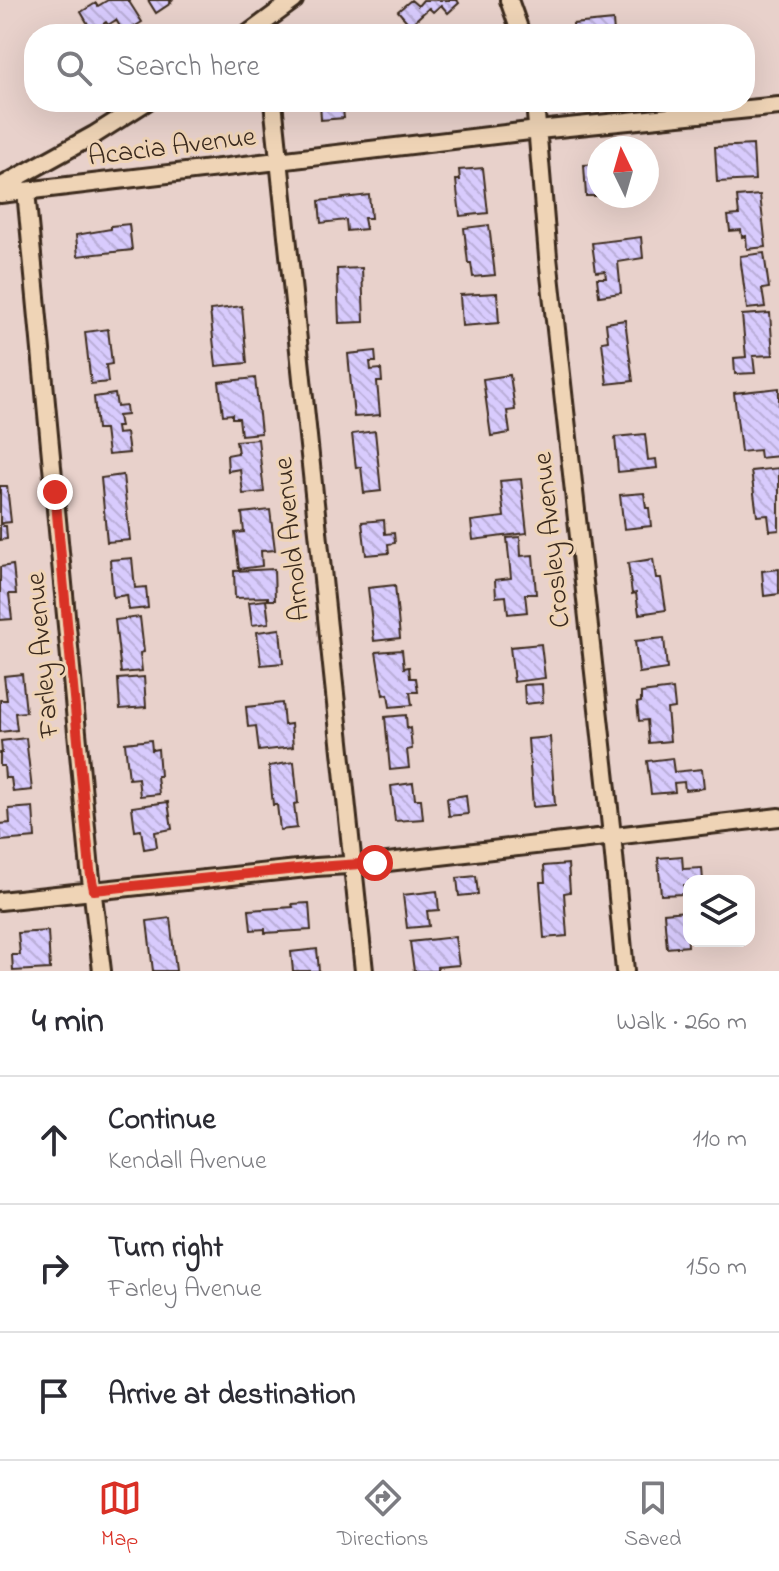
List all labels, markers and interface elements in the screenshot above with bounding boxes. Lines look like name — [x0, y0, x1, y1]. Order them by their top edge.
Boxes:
search box — [24, 24, 755, 112]
icon: search — [52, 46, 96, 90]
text: Search here — [116, 46, 260, 90]
street label: Acacia Avenue — [86, 117, 258, 179]
north arrow — [587, 136, 659, 208]
street label: Crosley Avenue — [523, 450, 583, 630]
street label: Arnold Avenue — [264, 455, 322, 623]
route end — [37, 474, 73, 510]
street label: Farley Avenue — [16, 570, 72, 740]
route start — [357, 845, 393, 881]
map controls — [683, 875, 755, 947]
button: layers — [683, 875, 755, 947]
text: 4 min — [32, 998, 104, 1048]
text: Walk · 260 m — [616, 1004, 747, 1042]
text: Continue — [108, 1099, 216, 1143]
icon: ahead — [32, 1118, 76, 1162]
text: 110 m — [693, 1121, 747, 1159]
text: Kendall Avenue — [108, 1143, 267, 1181]
text: Turn right — [108, 1227, 223, 1271]
icon: right — [32, 1246, 76, 1290]
text: 150 m — [686, 1249, 747, 1287]
text: Farley Avenue — [108, 1271, 262, 1309]
icon: arrive — [32, 1374, 76, 1418]
text: Arrive at destination — [108, 1374, 356, 1418]
tab: Map — [98, 1476, 142, 1556]
tab: Directions — [337, 1476, 429, 1556]
tab: Saved — [624, 1476, 681, 1556]

